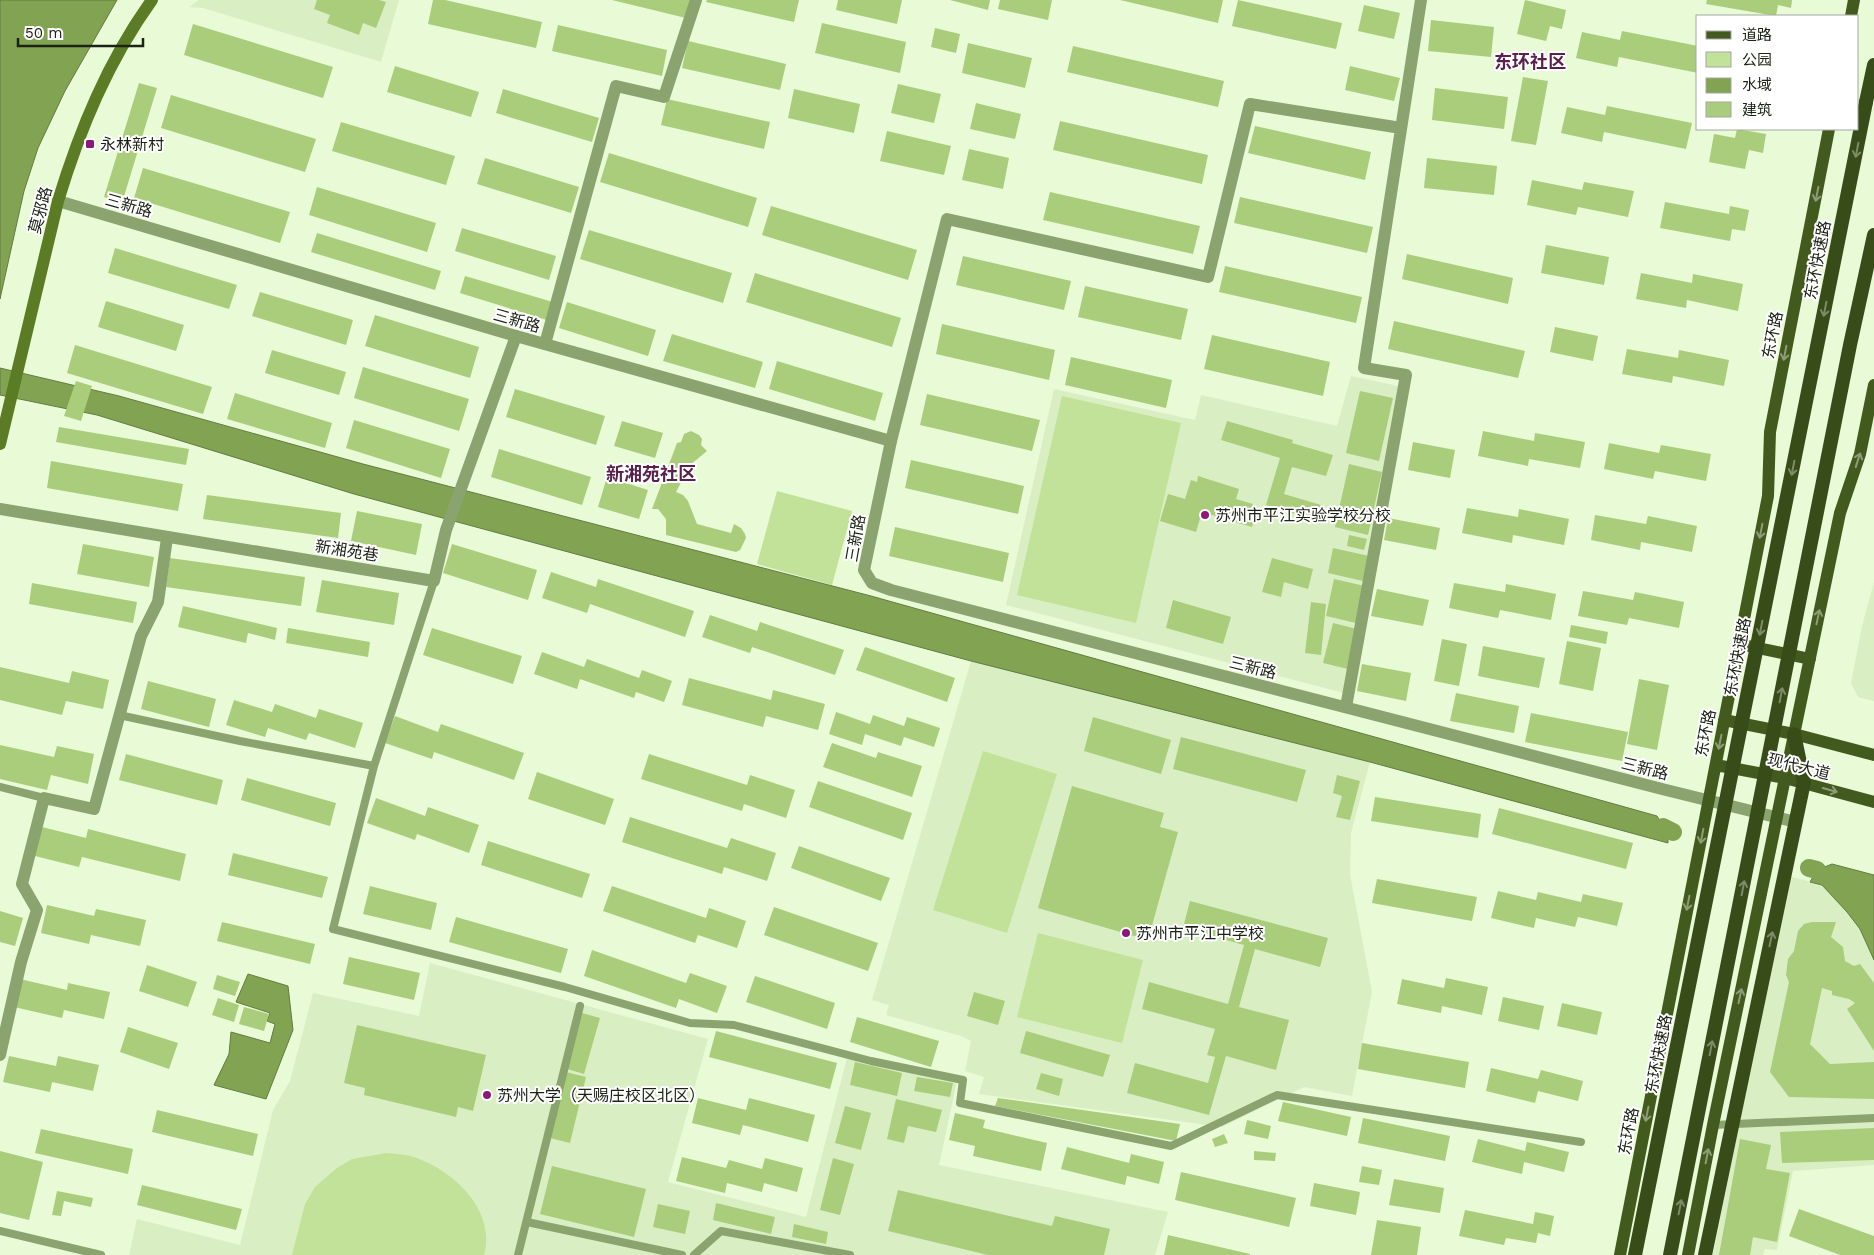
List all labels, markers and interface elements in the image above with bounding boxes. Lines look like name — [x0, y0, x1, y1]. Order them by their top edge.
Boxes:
scale bar — [18, 15, 142, 47]
legend — [1696, 15, 1859, 130]
text: 50 m — [25, 24, 62, 42]
text: 道路 — [1742, 26, 1772, 44]
district label: 东环社区 — [1494, 51, 1566, 72]
text: 公园 — [1742, 51, 1772, 69]
text: 水域 — [1742, 76, 1772, 94]
text: 建筑 — [1742, 101, 1772, 119]
place label: 永林新村 — [100, 135, 164, 154]
marker: 永林新村 — [84, 138, 96, 150]
one-way arrow — [1851, 141, 1861, 157]
street label: 莫邪路 — [25, 184, 56, 236]
one-way arrow — [1811, 185, 1821, 201]
street label: 三新路 — [103, 190, 155, 221]
street label: 东环快速路 — [1801, 219, 1834, 301]
one-way arrow — [1820, 301, 1829, 317]
street label: 三新路 — [491, 305, 543, 336]
street label: 东环路 — [1759, 310, 1786, 360]
one-way arrow — [1780, 345, 1790, 361]
one-way arrow — [1854, 453, 1863, 468]
one-way arrow — [1788, 460, 1797, 476]
district label: 新湘苑社区 — [606, 463, 696, 484]
place label: 苏州市平江实验学校分校 — [1215, 506, 1391, 525]
marker: 苏州市平江实验学校分校 — [1199, 509, 1211, 521]
street label: 三新路 — [842, 513, 869, 563]
one-way arrow — [1756, 523, 1765, 539]
street label: 新湘苑巷 — [314, 536, 380, 565]
one-way arrow — [1814, 610, 1824, 626]
street label: 东环快速路 — [1721, 616, 1754, 698]
one-way arrow — [1756, 619, 1765, 635]
street label: 三新路 — [1227, 652, 1278, 683]
one-way arrow — [1777, 687, 1786, 703]
street label: 东环路 — [1692, 708, 1719, 758]
one-way arrow — [1714, 734, 1724, 750]
street label: 现代大道 — [1766, 750, 1832, 783]
street label: 三新路 — [1619, 753, 1670, 784]
one-way arrow — [1821, 785, 1837, 795]
one-way arrow — [1696, 828, 1706, 844]
one-way arrow — [1738, 881, 1748, 897]
one-way arrow — [1683, 895, 1693, 911]
place label: 苏州市平江中学校 — [1136, 924, 1264, 943]
marker: 苏州市平江中学校 — [1120, 927, 1132, 939]
one-way arrow — [1767, 931, 1776, 947]
one-way arrow — [1735, 989, 1745, 1005]
street label: 东环快速路 — [1642, 1013, 1675, 1095]
one-way arrow — [1707, 1040, 1716, 1056]
place label: 苏州大学（天赐庄校区北区） — [497, 1086, 705, 1105]
marker: 苏州大学（天赐庄校区北区） — [481, 1089, 493, 1101]
street label: 东环路 — [1615, 1106, 1642, 1156]
one-way arrow — [1642, 1106, 1652, 1122]
one-way arrow — [1703, 1148, 1712, 1164]
one-way arrow — [1675, 1200, 1685, 1216]

